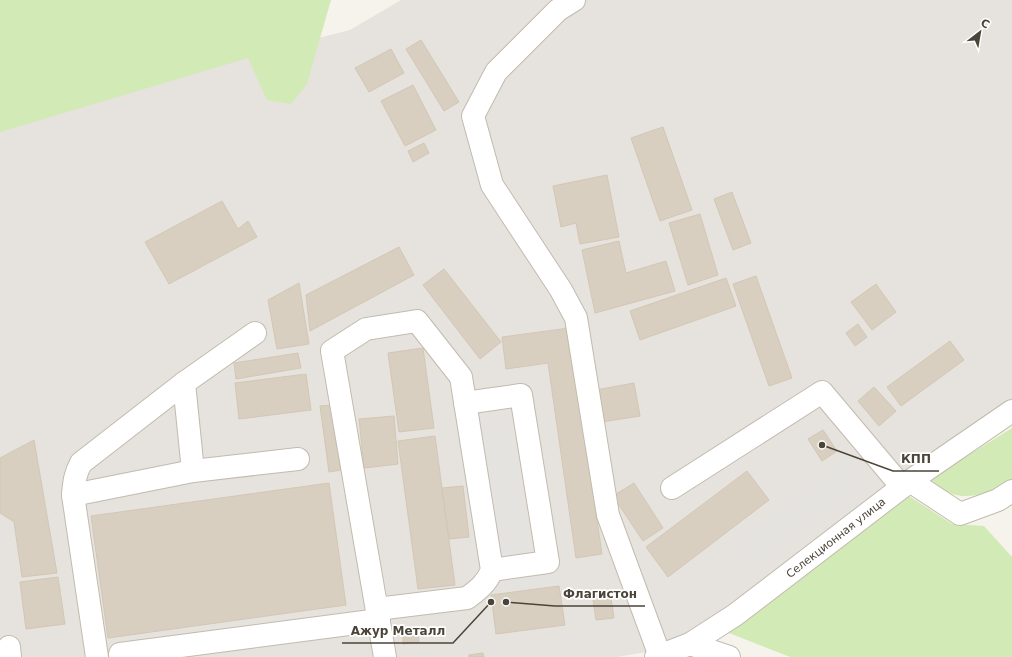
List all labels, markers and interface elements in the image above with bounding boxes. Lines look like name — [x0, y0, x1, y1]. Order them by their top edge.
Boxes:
north arrow — [960, 12, 1000, 52]
text: С — [978, 16, 992, 32]
callout: КПП — [893, 447, 939, 471]
text: КПП — [901, 452, 931, 466]
street label: Селекционная улица — [784, 495, 888, 581]
callout: Флагистон — [555, 582, 645, 606]
text: Флагистон — [563, 587, 637, 601]
callout: Ажур Металл — [342, 619, 453, 643]
text: Ажур Металл — [351, 624, 445, 638]

